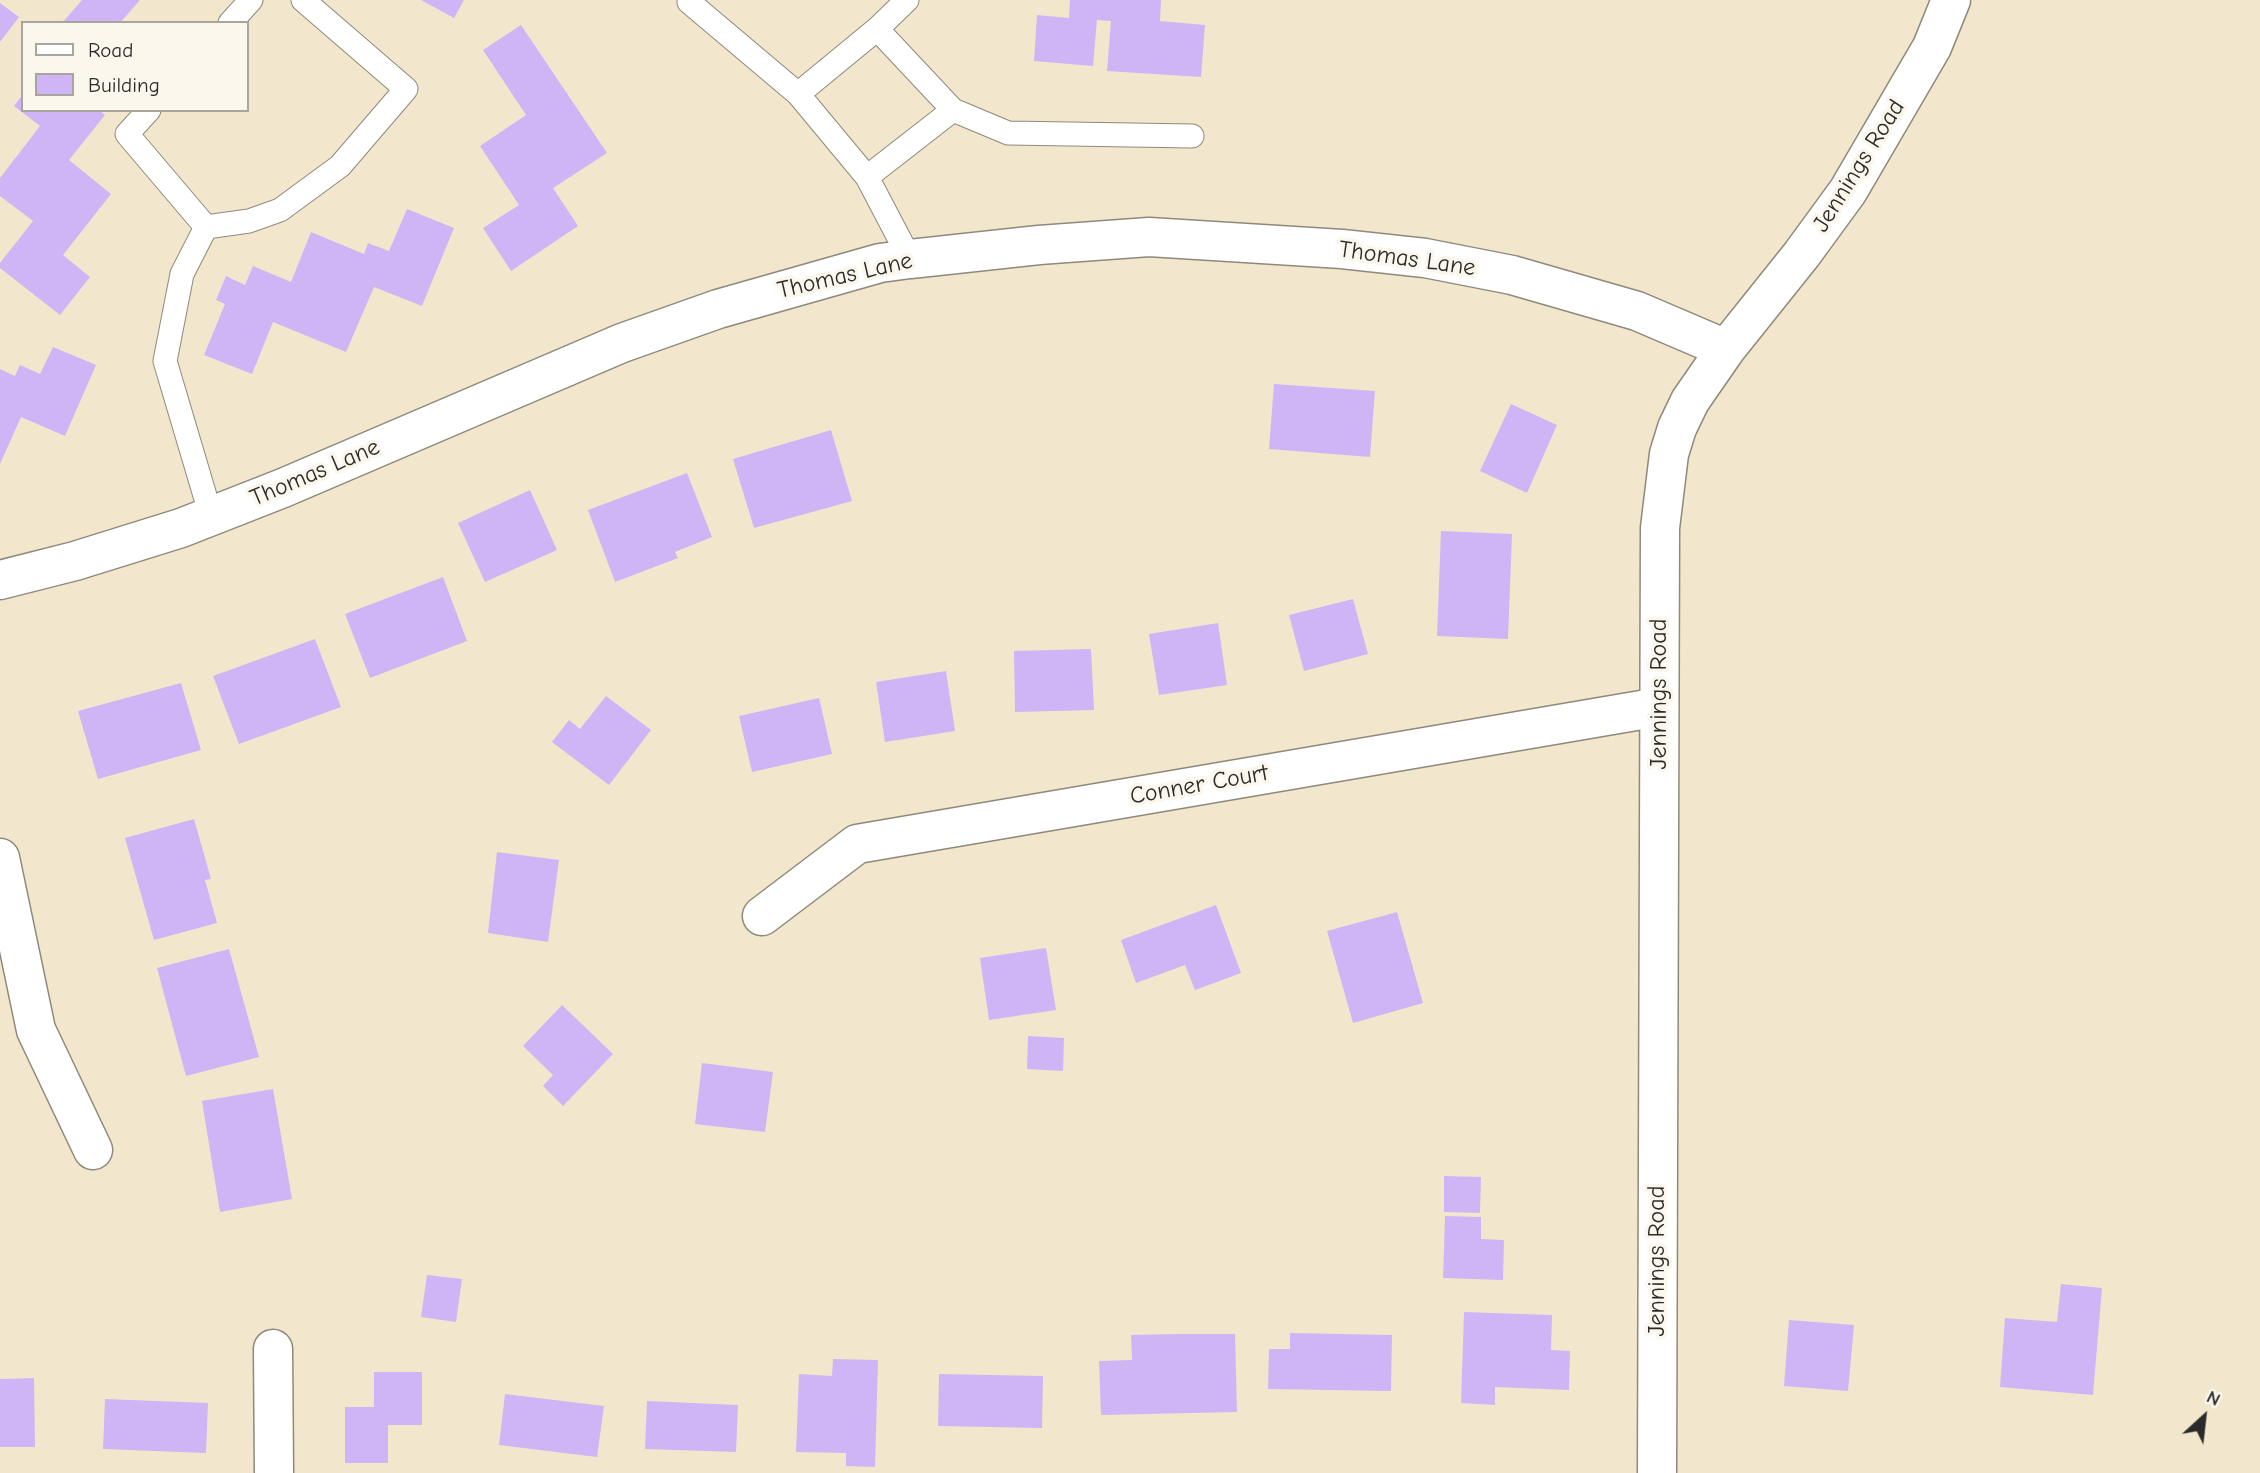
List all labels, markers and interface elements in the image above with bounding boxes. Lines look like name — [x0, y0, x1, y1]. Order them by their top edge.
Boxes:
legend — [21, 21, 248, 112]
text: Road — [88, 38, 133, 62]
text: Building — [88, 73, 160, 97]
street label: Jennings Road — [1807, 94, 1911, 238]
street label: Thomas Lane — [1337, 235, 1477, 283]
street label: Thomas Lane — [775, 246, 915, 306]
street label: Thomas Lane — [246, 433, 384, 513]
street label: Jennings Road — [1645, 619, 1673, 769]
street label: Conner Court — [1128, 759, 1270, 811]
street label: Jennings Road — [1643, 1186, 1671, 1336]
north arrow — [2169, 1382, 2239, 1452]
text: N — [2203, 1386, 2224, 1411]

